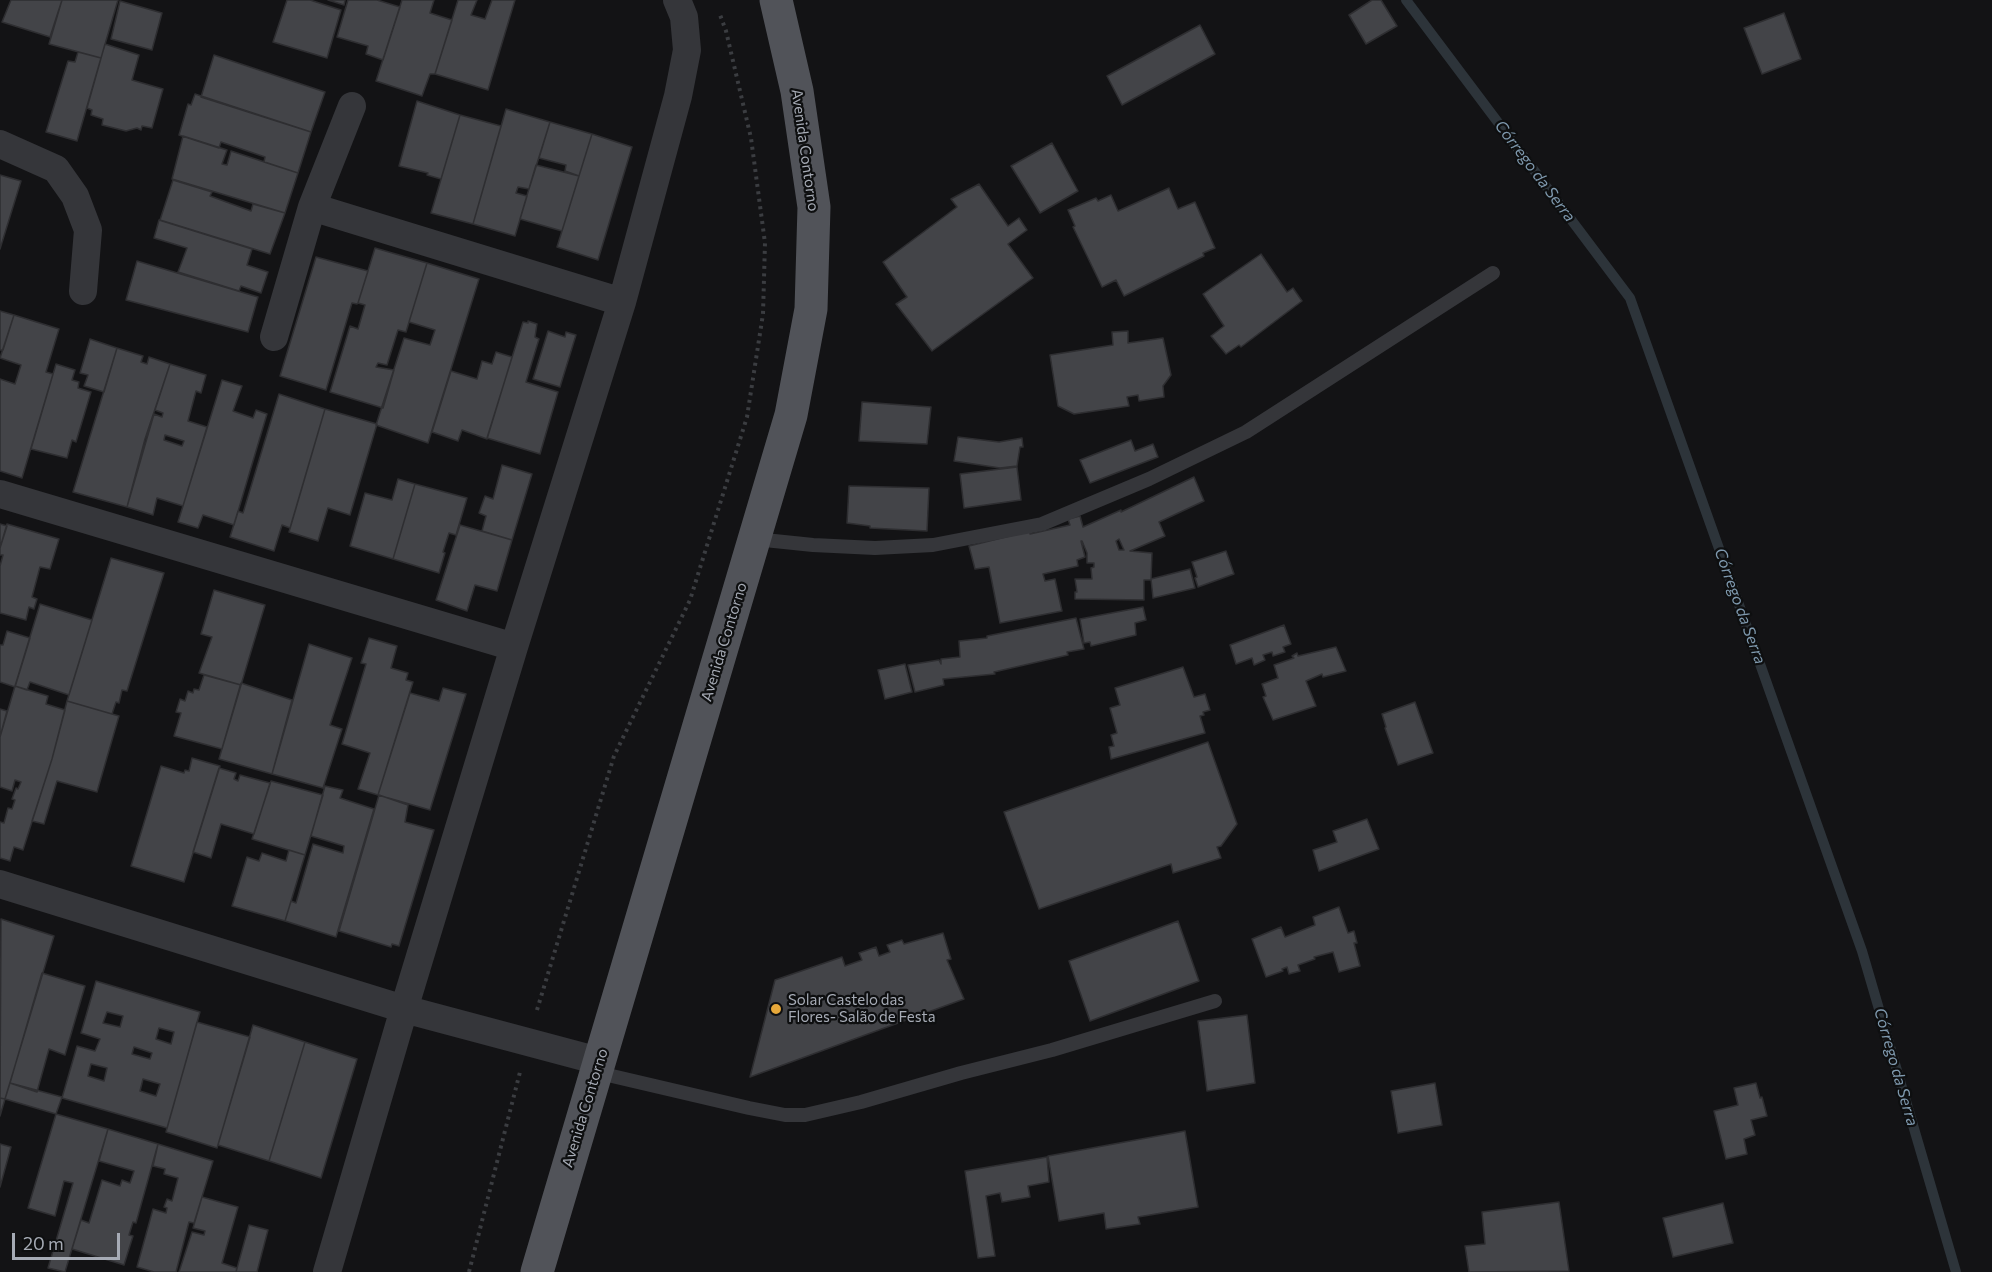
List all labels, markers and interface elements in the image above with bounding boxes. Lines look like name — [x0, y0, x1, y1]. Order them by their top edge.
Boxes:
street label: Avenida Contorno — [788, 88, 822, 212]
water label: Córrego da Serra — [1491, 116, 1579, 226]
water label: Córrego da Serra — [1710, 545, 1770, 667]
street label: Avenida Contorno — [697, 580, 751, 704]
place label: Solar Castelo das Flores- Salão de Festa — [788, 991, 936, 1026]
marker: Solar Castelo das Flores- Salão de Festa — [769, 1002, 783, 1016]
water label: Córrego da Serra — [1870, 1006, 1922, 1128]
street label: Avenida Contorno — [558, 1046, 612, 1170]
scale bar — [15, 1221, 123, 1259]
text: 20 m — [23, 1232, 64, 1254]

